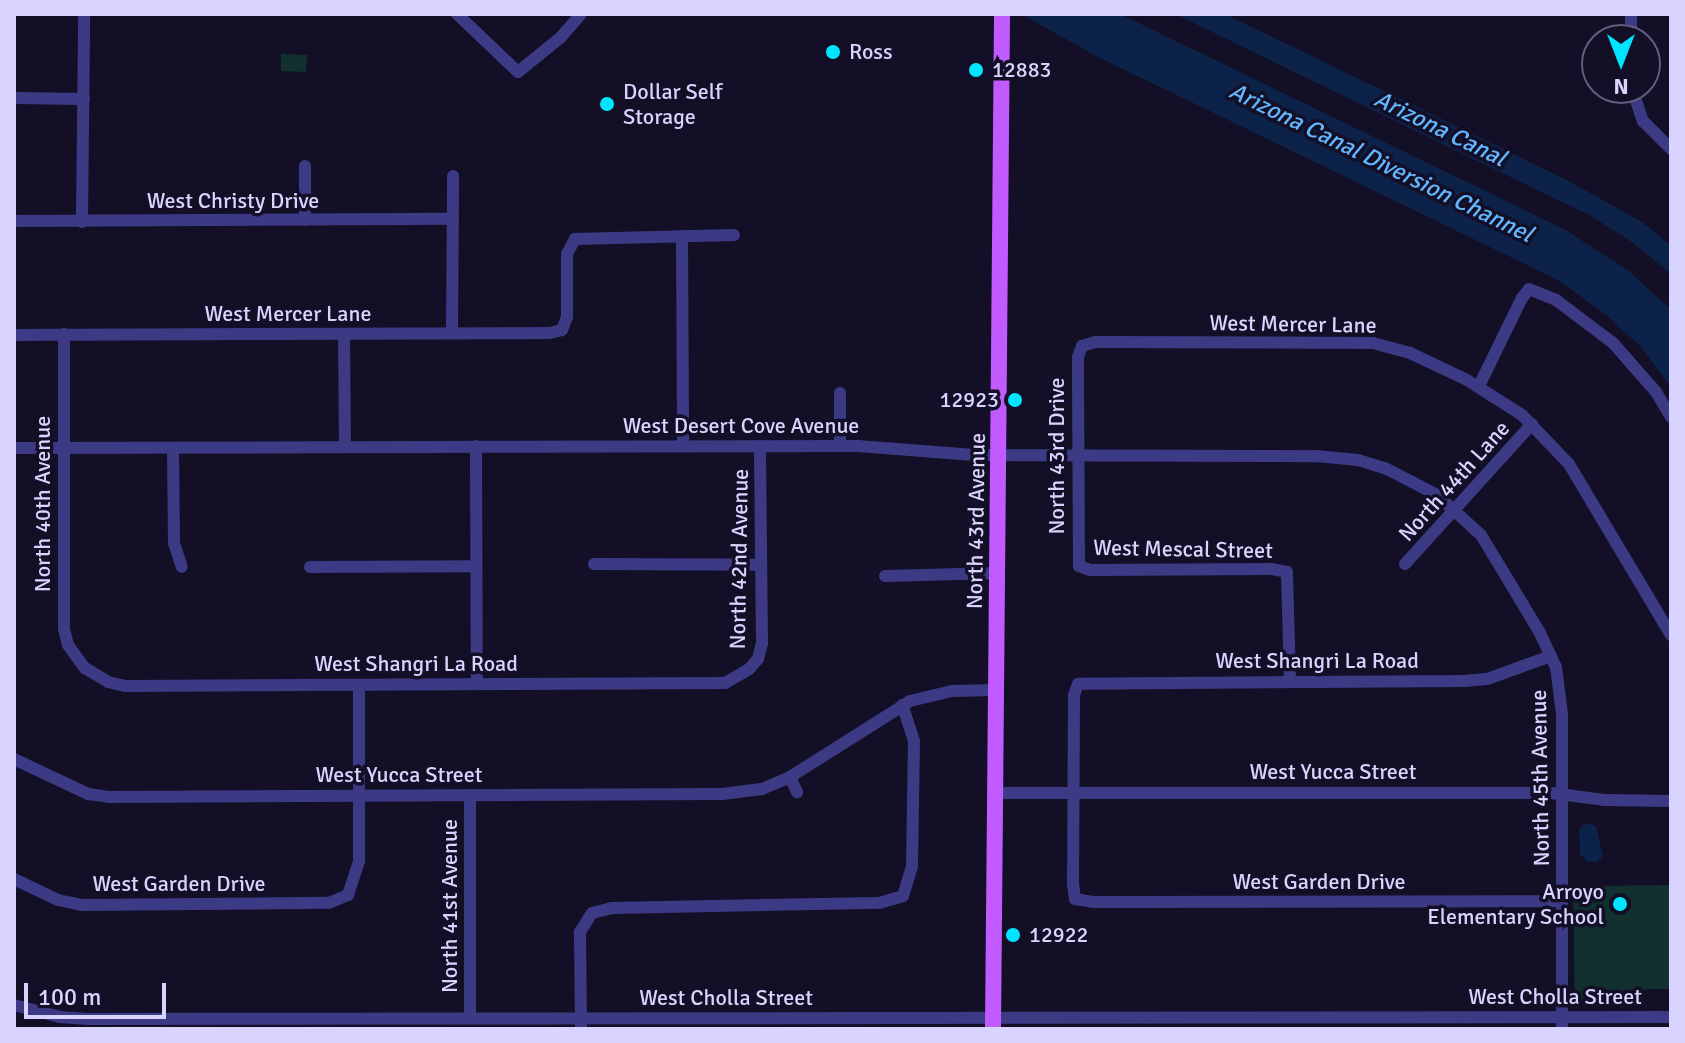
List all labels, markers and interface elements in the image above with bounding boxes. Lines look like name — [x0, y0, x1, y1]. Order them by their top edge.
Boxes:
north arrow — [1581, 24, 1661, 104]
place label: Ross — [849, 39, 893, 65]
marker: Ross — [824, 43, 842, 61]
place label: 12883 — [992, 57, 1051, 83]
marker: 12883 — [967, 61, 985, 79]
text: N — [1613, 73, 1629, 100]
water label: Arizona Canal Diversion Channel — [1225, 77, 1537, 249]
place label: Dollar Self Storage — [623, 78, 722, 130]
water label: Arizona Canal — [1370, 85, 1510, 173]
marker: Dollar Self Storage — [598, 95, 616, 113]
street label: West Christy Drive — [147, 188, 319, 214]
street label: West Mercer Lane — [204, 301, 372, 327]
street label: West Mercer Lane — [1209, 309, 1377, 339]
street label: North 43rd Drive — [1044, 378, 1070, 534]
place label: 12923 — [940, 387, 999, 413]
marker: 12923 — [1006, 391, 1024, 409]
street label: West Desert Cove Avenue — [623, 413, 859, 439]
street label: North 44th Lane — [1393, 415, 1515, 547]
street label: North 40th Avenue — [30, 416, 56, 592]
street label: North 43rd Avenue — [961, 433, 991, 609]
street label: North 42nd Avenue — [724, 469, 754, 649]
street label: West Mescal Street — [1093, 534, 1273, 564]
street label: West Shangri La Road — [1215, 648, 1419, 674]
street label: West Shangri La Road — [314, 651, 518, 677]
street label: North 45th Avenue — [1525, 690, 1555, 866]
street label: West Yucca Street — [1249, 759, 1417, 785]
street label: West Yucca Street — [315, 762, 483, 788]
street label: North 41st Avenue — [437, 819, 463, 993]
street label: West Garden Drive — [1233, 869, 1405, 895]
street label: West Garden Drive — [93, 871, 265, 897]
place label: Arroyo Elementary School — [1427, 878, 1604, 930]
marker: Arroyo Elementary School — [1611, 895, 1629, 913]
place label: 12922 — [1029, 922, 1088, 948]
marker: 12922 — [1004, 926, 1022, 944]
scale bar — [28, 967, 170, 1017]
text: 100 m — [38, 982, 101, 1012]
street label: West Cholla Street — [1468, 984, 1642, 1010]
street label: West Cholla Street — [639, 985, 813, 1011]

